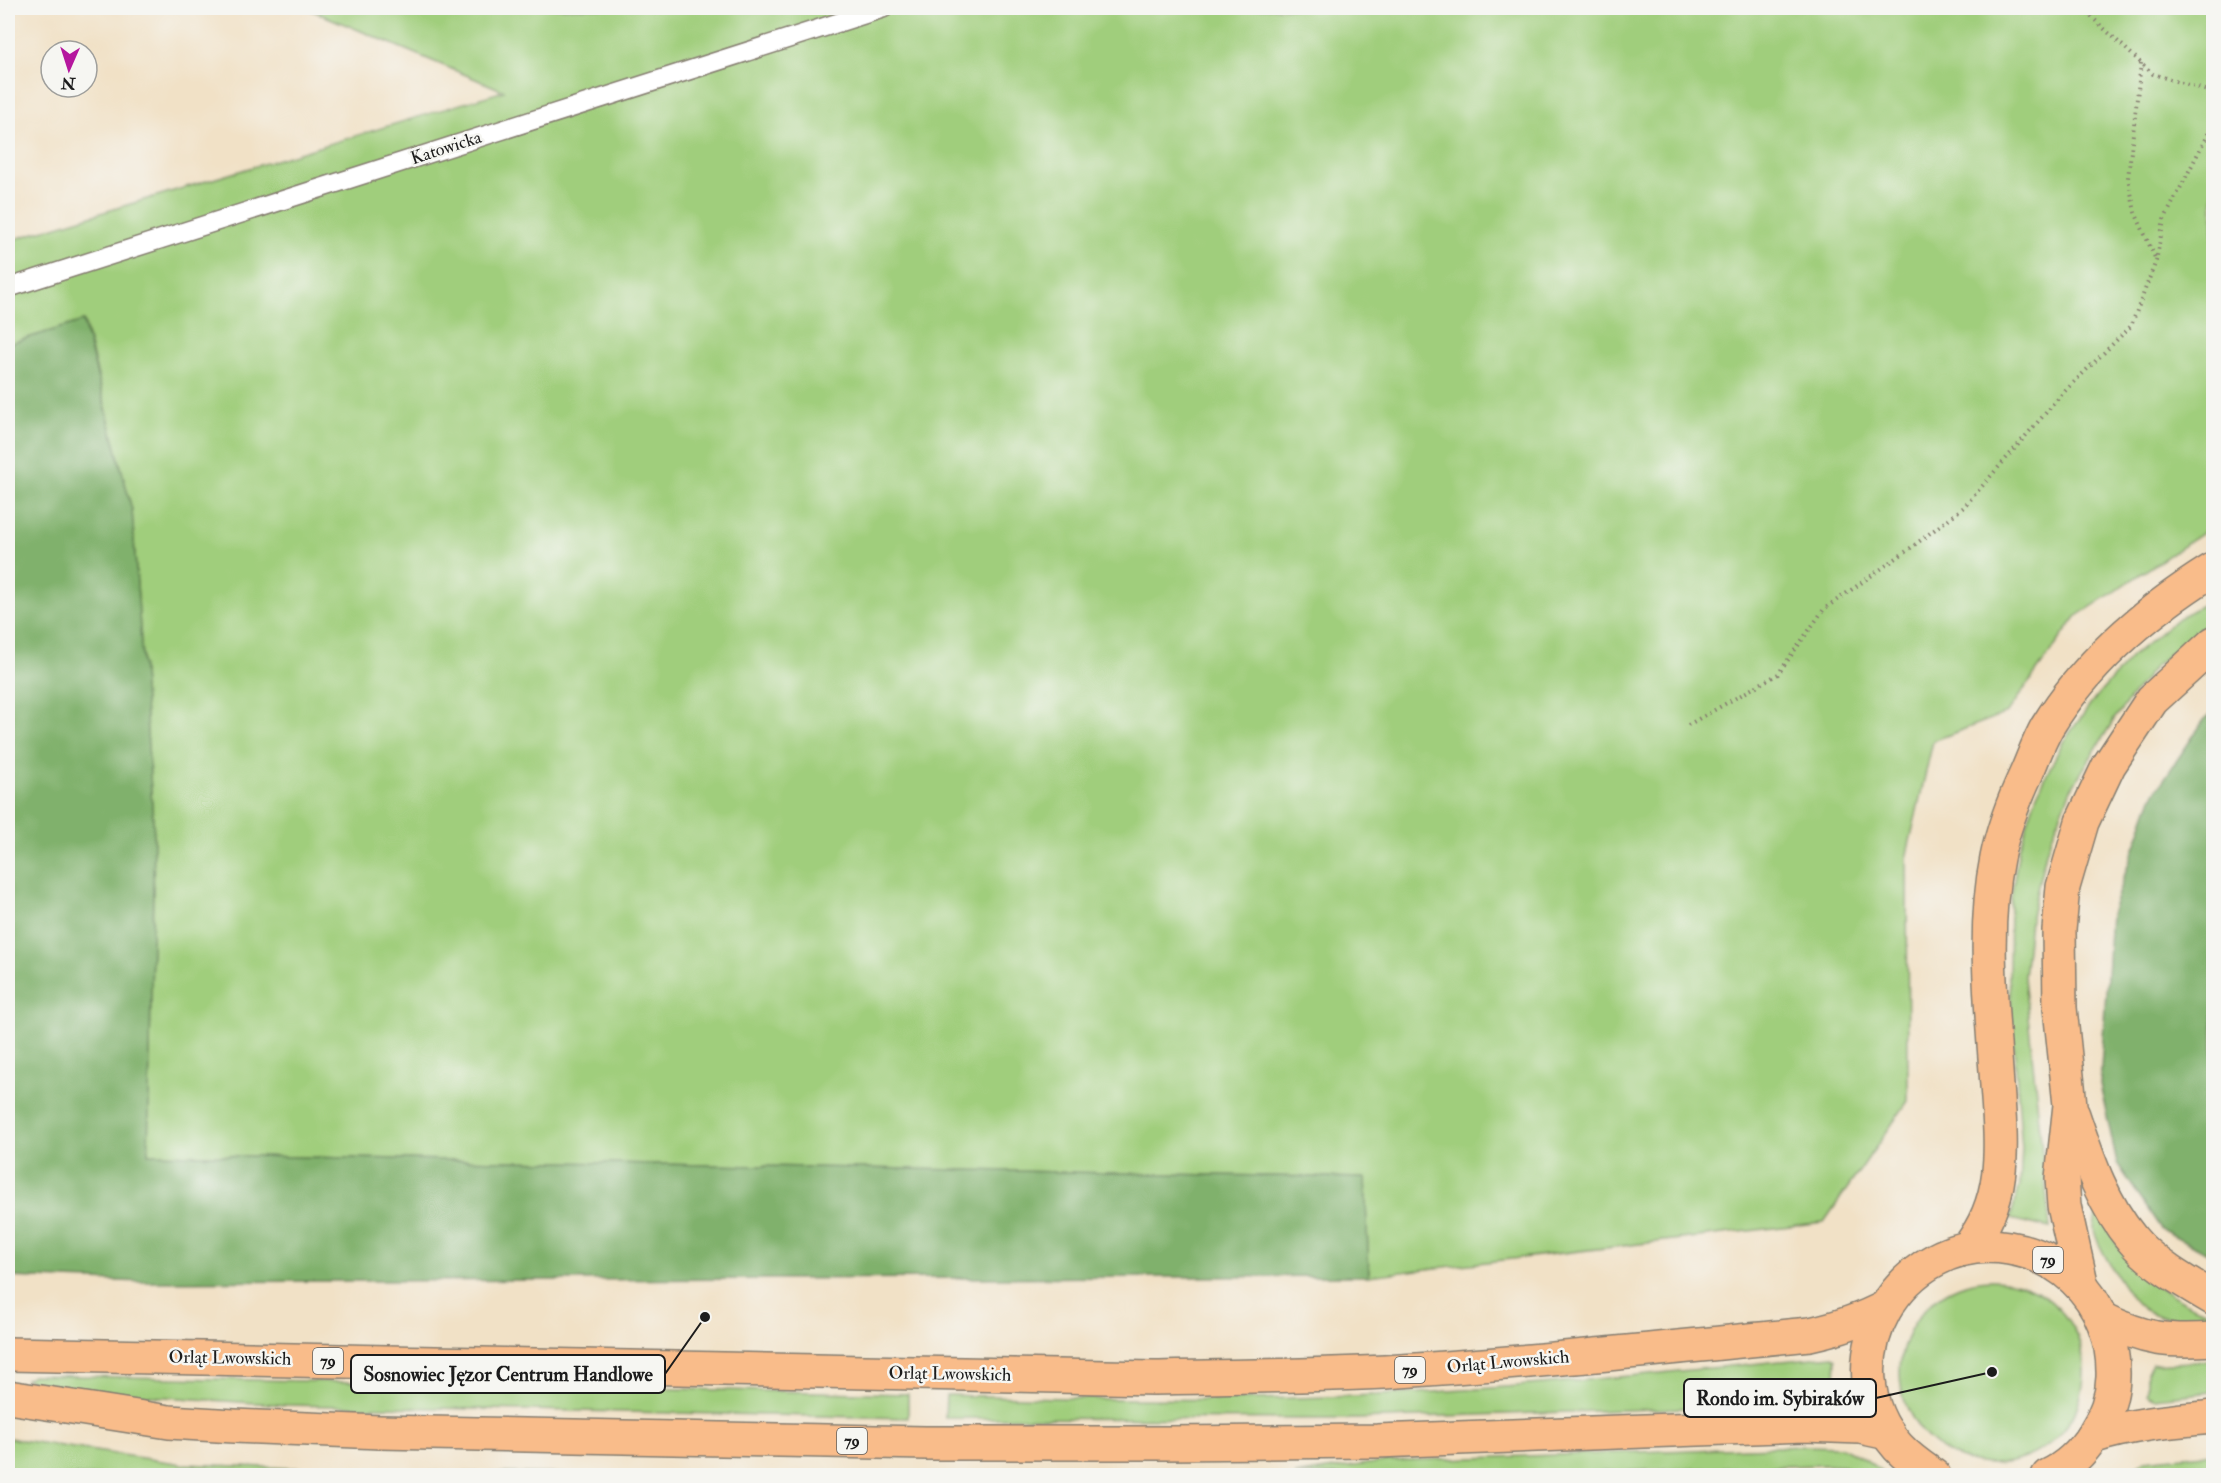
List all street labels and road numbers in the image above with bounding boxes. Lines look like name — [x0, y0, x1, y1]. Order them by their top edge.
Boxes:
street label: Katowicka — [408, 126, 485, 170]
road number: 79 — [2033, 1247, 2063, 1273]
street label: Orląt Lwowskich — [168, 1345, 292, 1371]
street label: Orląt Lwowskich — [1446, 1345, 1571, 1379]
road number: 79 — [313, 1348, 343, 1374]
road number: 79 — [1395, 1357, 1425, 1383]
street label: Orląt Lwowskich — [888, 1361, 1012, 1387]
road number: 79 — [837, 1428, 867, 1454]

